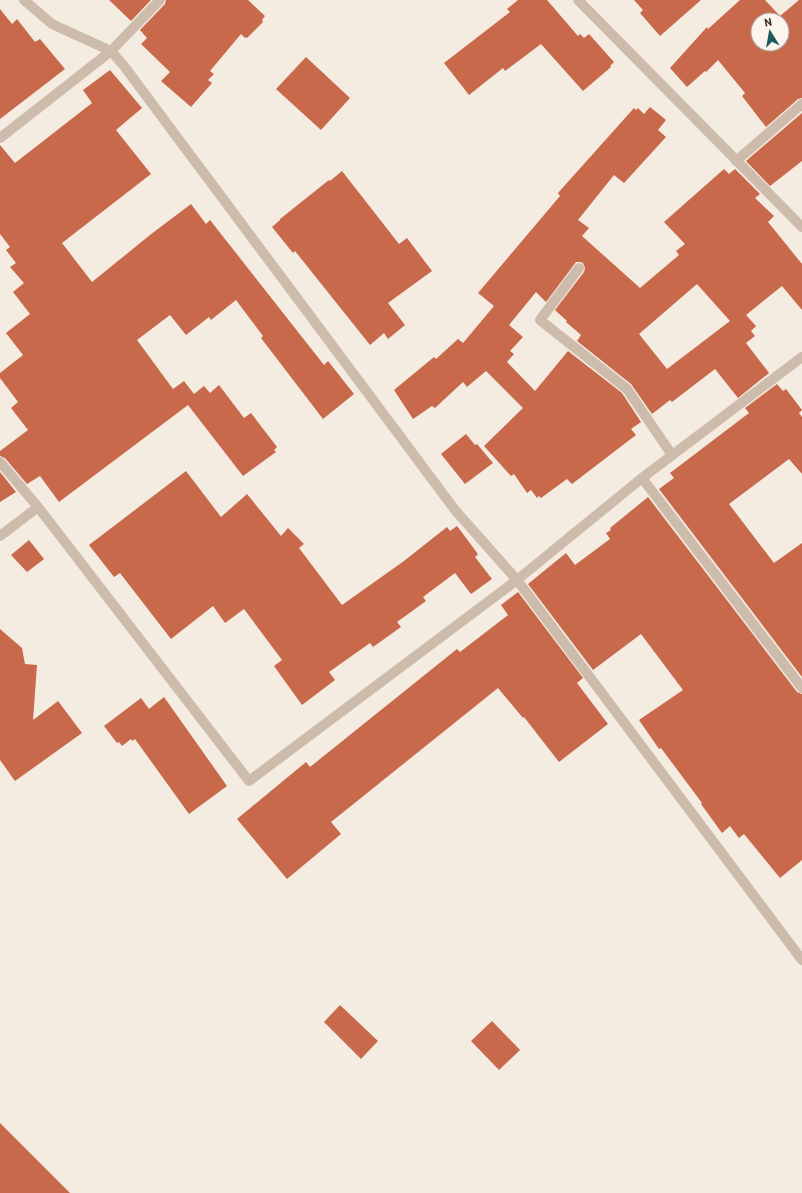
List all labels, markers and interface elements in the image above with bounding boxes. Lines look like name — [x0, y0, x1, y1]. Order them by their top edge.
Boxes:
north arrow — [750, 12, 790, 52]
text: N — [763, 15, 773, 29]

